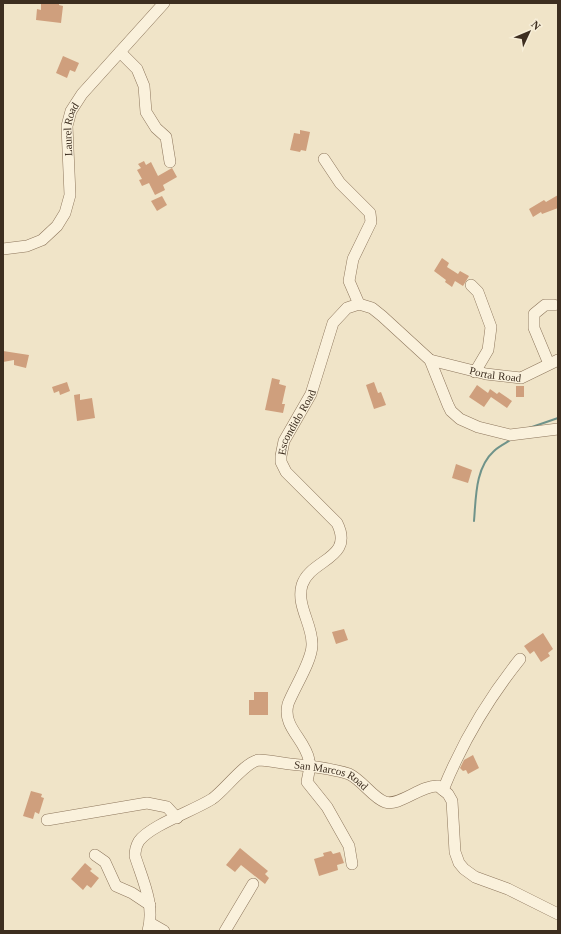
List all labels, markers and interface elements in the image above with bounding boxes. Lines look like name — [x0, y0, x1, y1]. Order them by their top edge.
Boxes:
north arrow — [509, 12, 549, 52]
text: N — [529, 18, 543, 32]
street label: Laurel Road — [61, 100, 81, 156]
street label: Portal Road — [468, 364, 522, 384]
street label: Escondido Road — [275, 388, 318, 456]
street label: San Marcos Road — [293, 758, 371, 793]

